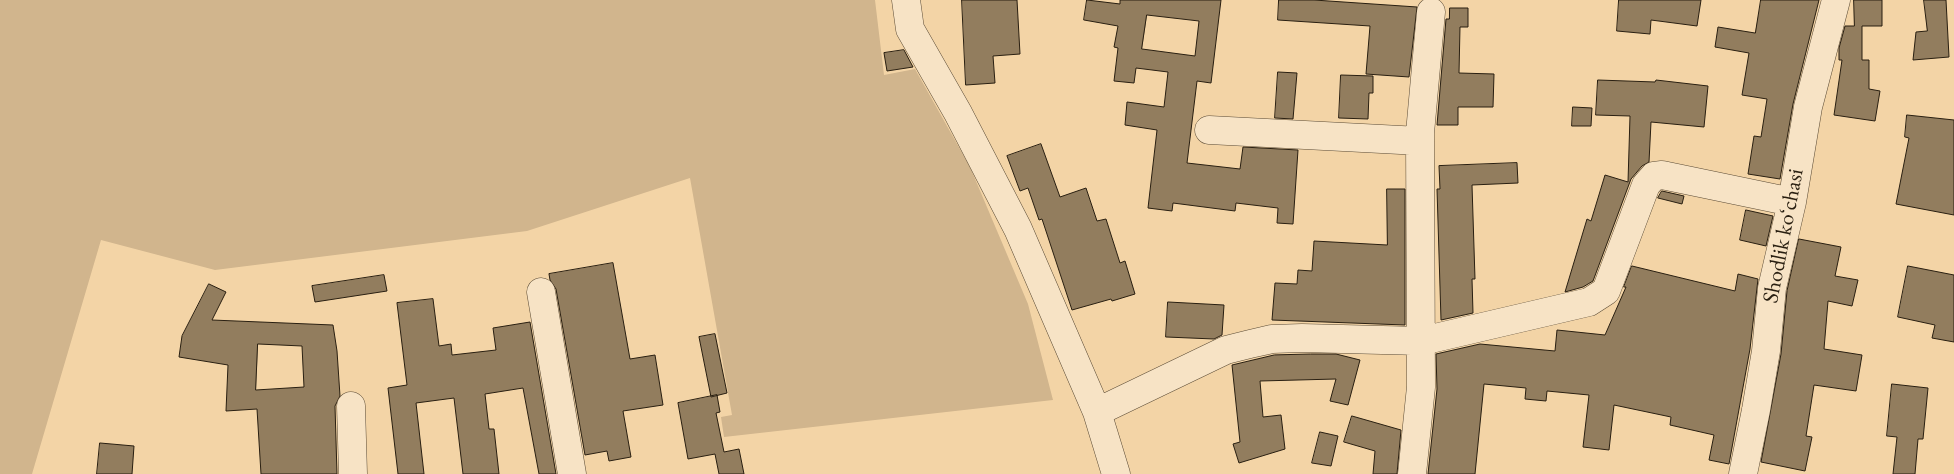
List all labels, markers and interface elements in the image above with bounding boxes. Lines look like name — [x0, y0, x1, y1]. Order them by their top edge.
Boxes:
street label: Shodlik koʻchasi — [1758, 167, 1810, 305]

